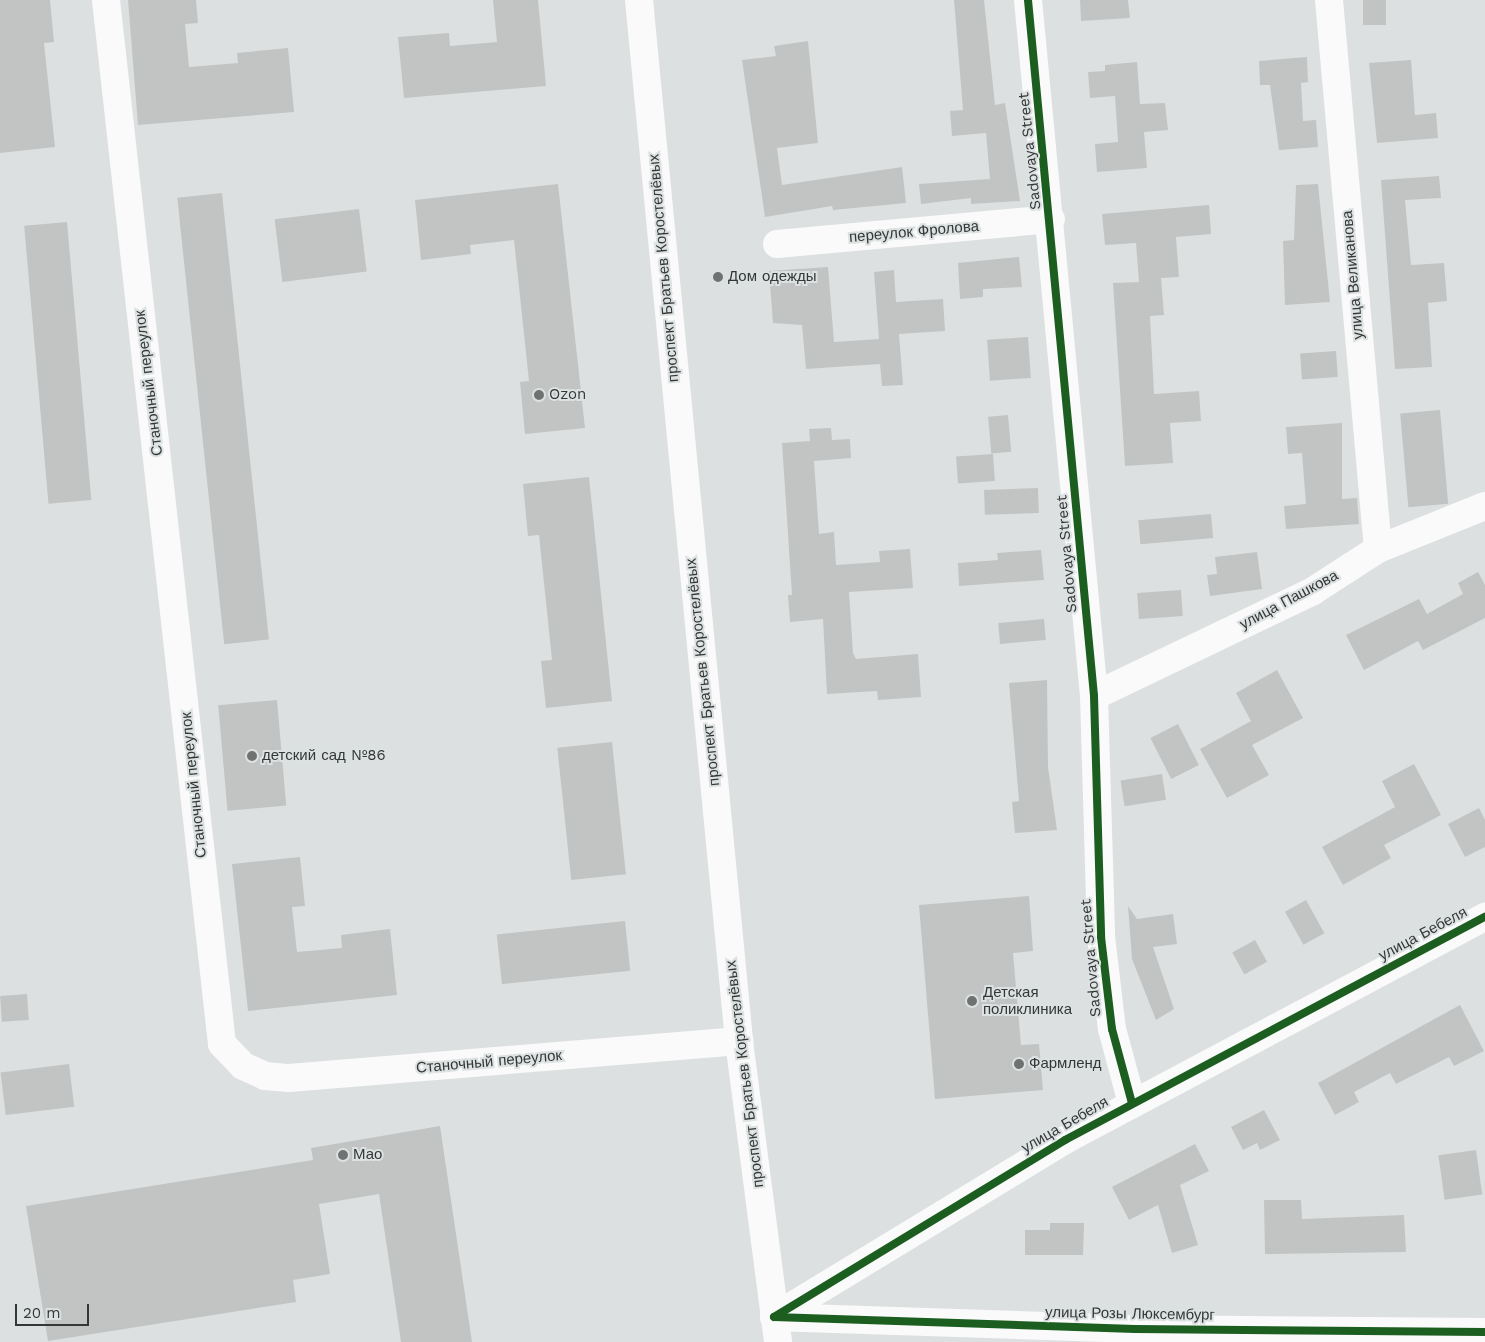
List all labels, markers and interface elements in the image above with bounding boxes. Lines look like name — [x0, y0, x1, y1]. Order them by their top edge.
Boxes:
street label: Sadovaya Street — [1015, 91, 1045, 211]
street label: проспект Братьев Коростелёвых — [645, 153, 683, 383]
street label: улица Великанова — [1338, 210, 1368, 340]
street label: переулок Фролова — [848, 217, 980, 247]
place label: Дом одежды — [728, 268, 817, 286]
marker: Дом одежды — [712, 271, 724, 283]
street label: Станочный переулок — [131, 309, 167, 457]
place label: Ozon — [549, 386, 586, 404]
marker: Ozon — [533, 389, 545, 401]
street label: Sadovaya Street — [1053, 494, 1081, 614]
street label: проспект Братьев Коростелёвых — [682, 557, 724, 787]
street label: улица Пашкова — [1237, 567, 1341, 633]
street label: Станочный переулок — [177, 711, 211, 859]
place label: детский сад №86 — [262, 747, 386, 765]
marker: детский сад №86 — [246, 750, 258, 762]
street label: Sadovaya Street — [1077, 898, 1105, 1018]
street label: улица Бебеля — [1376, 903, 1470, 965]
street label: проспект Братьев Коростелёвых — [722, 959, 768, 1189]
place label: Детская поликлиника — [983, 983, 1072, 1018]
marker: Детская поликлиника — [965, 994, 979, 1008]
street label: Станочный переулок — [415, 1047, 563, 1077]
place label: Фармленд — [1029, 1055, 1102, 1073]
marker: Фармленд — [1013, 1058, 1025, 1070]
street label: улица Бебеля — [1018, 1093, 1112, 1157]
place label: Мао — [353, 1146, 382, 1164]
marker: Мао — [337, 1149, 349, 1161]
scale bar — [18, 1294, 91, 1326]
text: 20 m — [23, 1304, 61, 1322]
street label: улица Розы Люксембург — [1045, 1304, 1215, 1324]

